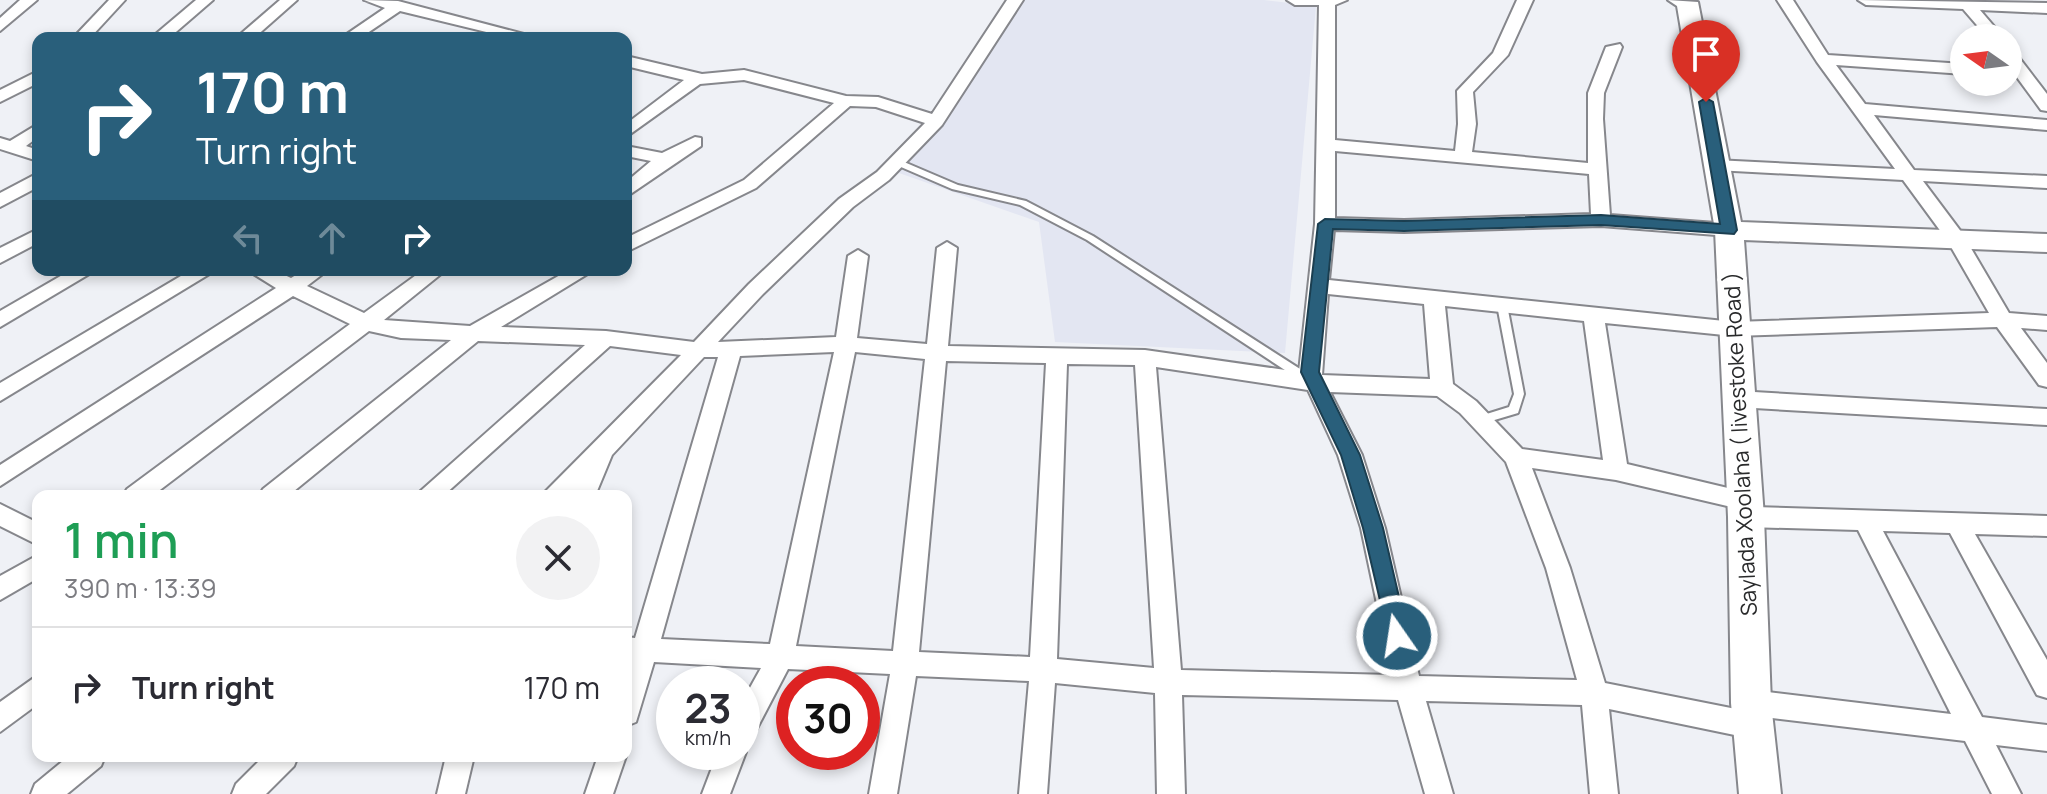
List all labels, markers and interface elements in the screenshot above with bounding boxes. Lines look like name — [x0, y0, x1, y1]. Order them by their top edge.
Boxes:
pin — [1672, 20, 1740, 102]
north arrow — [1950, 24, 2022, 96]
map controls — [1950, 24, 2022, 96]
icon: arrive — [1684, 32, 1728, 76]
text: 170 m — [196, 53, 349, 130]
icon: right — [64, 64, 168, 168]
text: Turn right — [196, 126, 357, 175]
icon: left — [226, 216, 270, 260]
icon: ahead — [310, 216, 354, 260]
icon: right — [394, 216, 438, 260]
street label: Saylada Xoolaha ( livestoke Road ) — [1716, 271, 1764, 617]
text: 1 min — [64, 507, 178, 572]
button: close — [516, 516, 600, 600]
text: 390 m · 13:39 — [64, 570, 217, 606]
position arrow — [1355, 594, 1439, 678]
icon: right — [64, 665, 108, 709]
speed limit sign: 30 — [776, 666, 880, 770]
text: Turn right — [132, 667, 275, 708]
text: 170 m — [523, 667, 600, 708]
text: 23 — [684, 680, 732, 735]
text: km/h — [685, 724, 731, 751]

